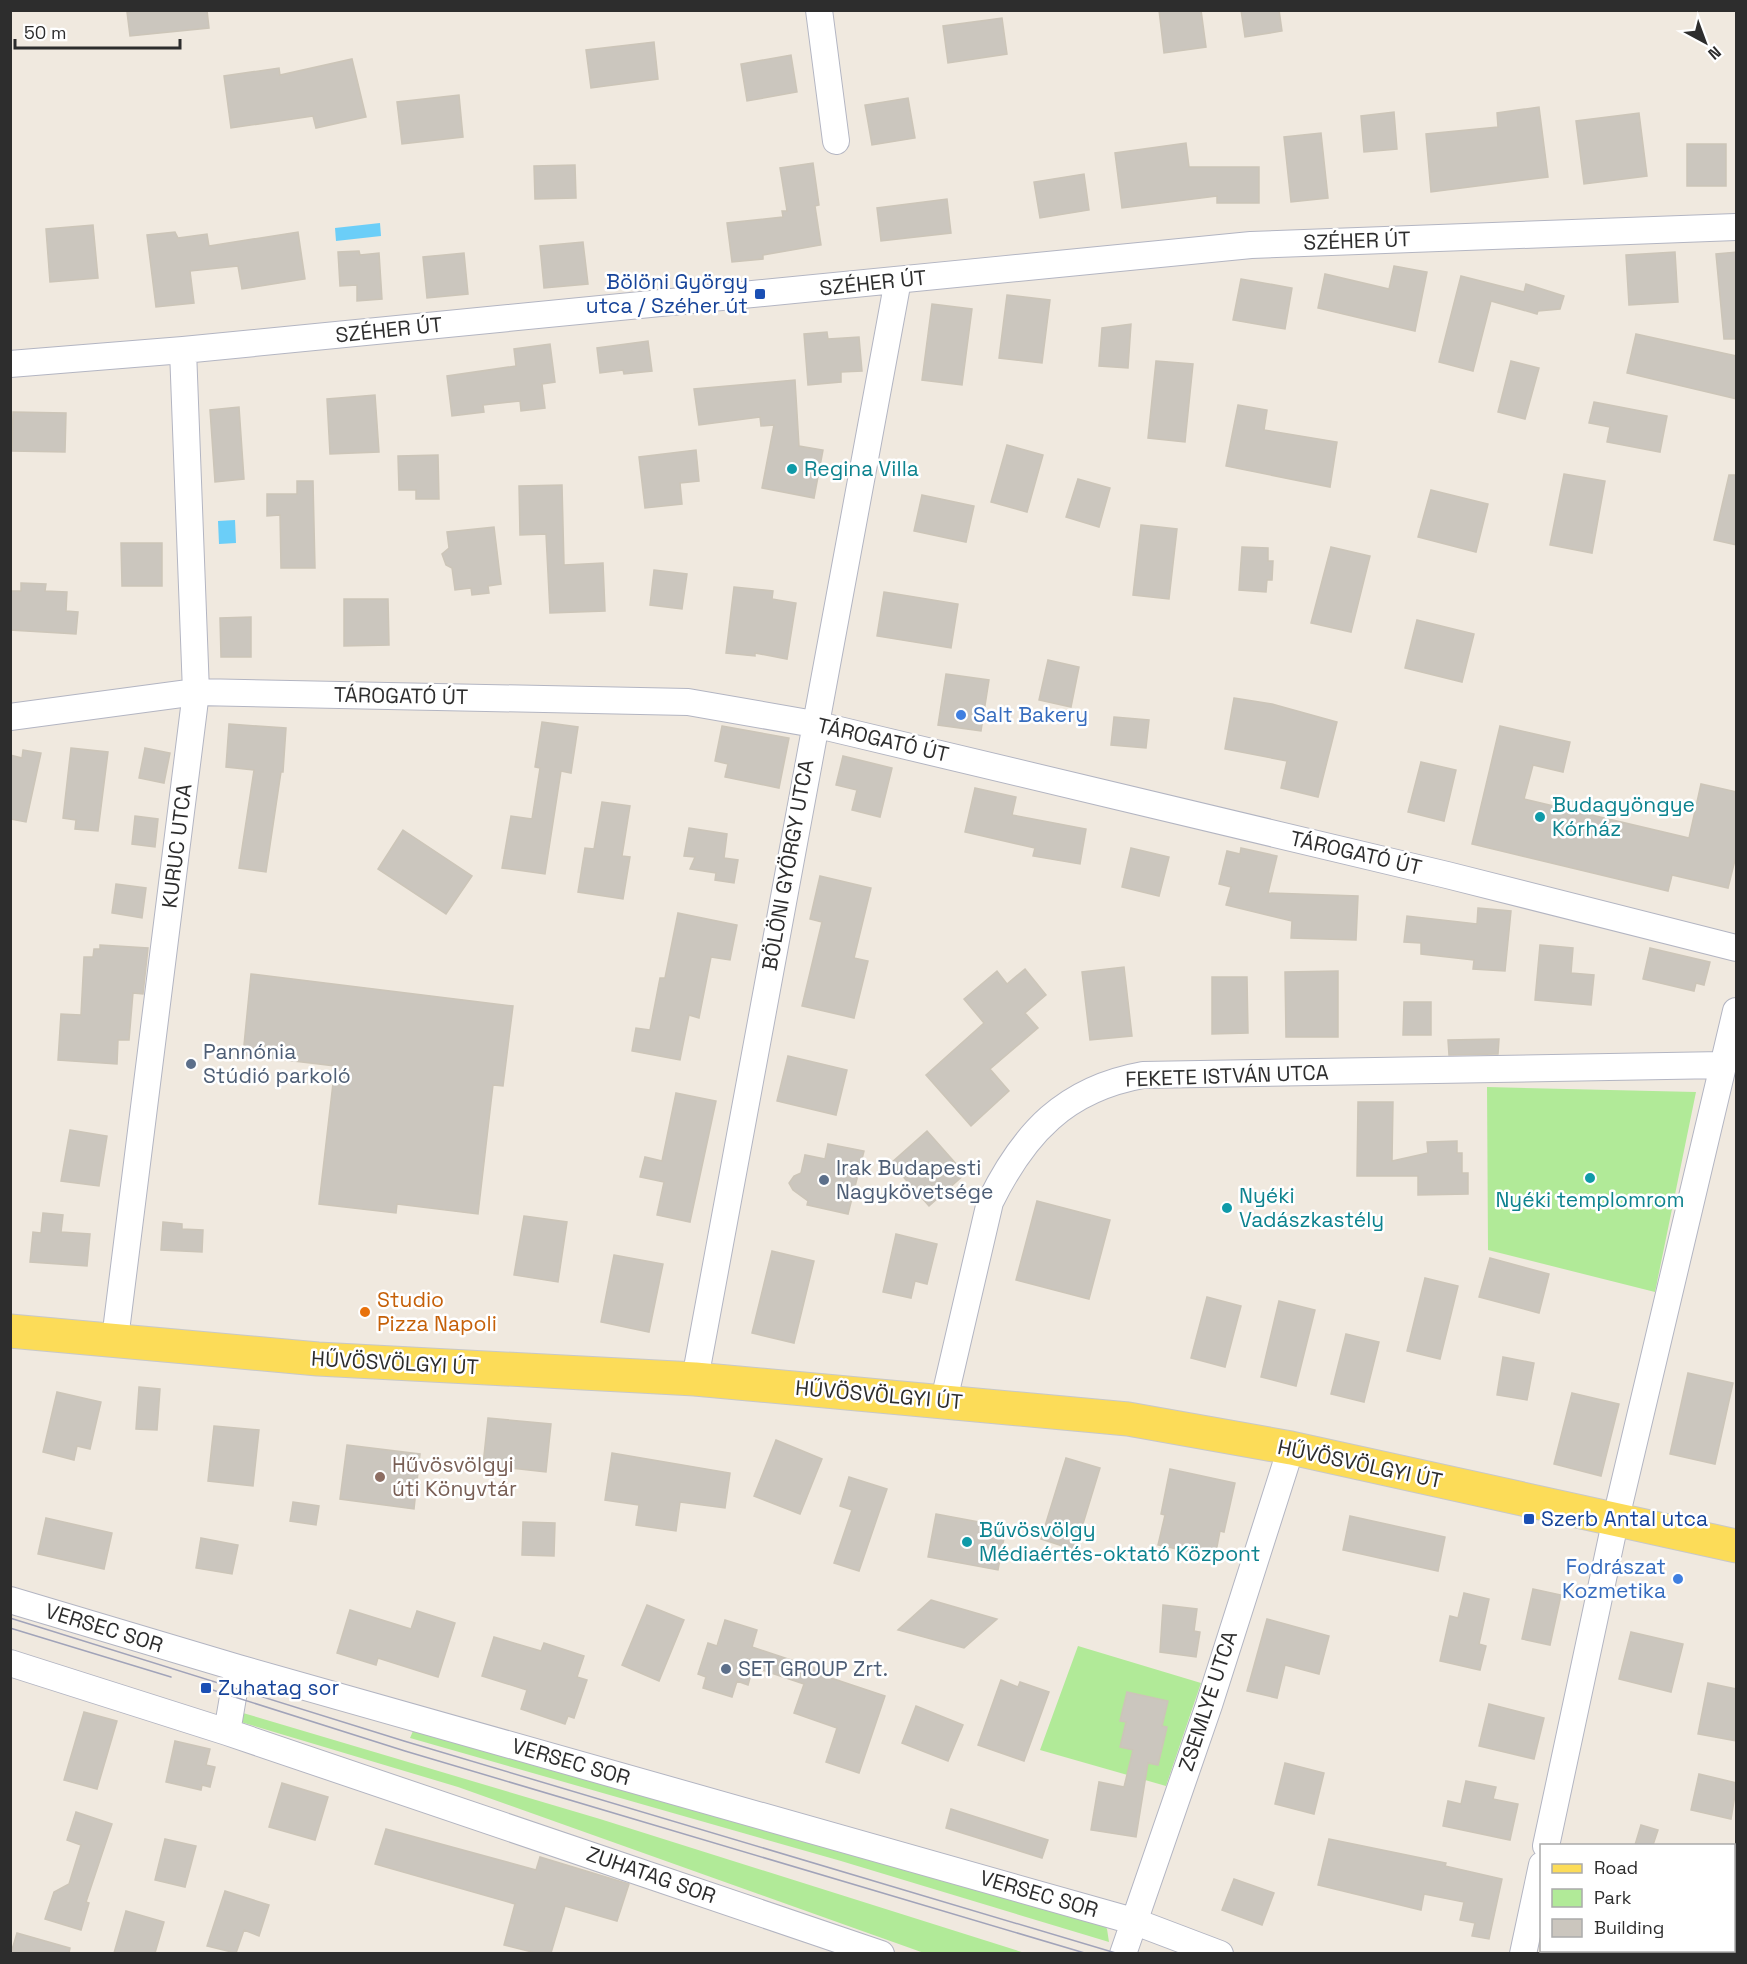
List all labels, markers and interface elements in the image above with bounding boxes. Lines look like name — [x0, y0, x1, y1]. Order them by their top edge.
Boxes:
scale bar — [15, 12, 180, 50]
north arrow — [1675, 12, 1735, 72]
text: 50 m — [24, 21, 66, 44]
text: N — [1704, 41, 1725, 64]
street label: SZÉHER ÚT — [1303, 225, 1411, 256]
street label: SZÉHER ÚT — [818, 263, 928, 302]
place label: Bölöni György utca / Széher út — [586, 268, 748, 319]
marker: Bölöni György utca / Széher út — [753, 287, 767, 301]
street label: SZÉHER ÚT — [334, 310, 444, 349]
place label: Regina Villa — [804, 455, 919, 482]
marker: Regina Villa — [785, 462, 799, 476]
street label: TÁROGATÓ ÚT — [334, 681, 468, 710]
place label: Salt Bakery — [973, 701, 1088, 728]
marker: Salt Bakery — [954, 708, 968, 722]
street label: TÁROGATÓ ÚT — [815, 711, 952, 768]
street label: BÖLÖNI GYÖRGY UTCA — [756, 757, 819, 972]
street label: KURUC UTCA — [155, 782, 198, 910]
place label: Budagyöngye Kórház — [1552, 791, 1695, 842]
marker: Budagyöngye Kórház — [1533, 810, 1547, 824]
street label: TÁROGATÓ ÚT — [1288, 824, 1425, 881]
place label: Pannónia Stúdió parkoló — [203, 1038, 351, 1089]
marker: Pannónia Stúdió parkoló — [184, 1057, 198, 1071]
street label: FEKETE ISTVÁN UTCA — [1125, 1058, 1329, 1093]
place label: Irak Budapesti Nagykövetsége — [836, 1154, 993, 1205]
marker: Nyéki templomrom — [1583, 1171, 1597, 1185]
marker: Irak Budapesti Nagykövetsége — [817, 1173, 831, 1187]
place label: Nyéki Vadászkastély — [1239, 1182, 1384, 1233]
place label: Nyéki templomrom — [1495, 1186, 1685, 1213]
marker: Nyéki Vadászkastély — [1220, 1201, 1234, 1215]
place label: Studio Pizza Napoli — [377, 1286, 497, 1337]
marker: Studio Pizza Napoli — [358, 1305, 372, 1319]
street label: HŰVÖSVÖLGYI ÚT — [311, 1345, 479, 1380]
street label: HŰVÖSVÖLGYI ÚT — [794, 1374, 964, 1415]
street label: HŰVÖSVÖLGYI ÚT — [1275, 1433, 1445, 1494]
place label: Hűvösvölgyi úti Könyvtár — [392, 1451, 517, 1502]
marker: Hűvösvölgyi úti Könyvtár — [373, 1470, 387, 1484]
place label: Szerb Antal utca — [1541, 1505, 1708, 1532]
marker: Szerb Antal utca — [1522, 1512, 1536, 1526]
place label: Bűvösvölgy Médiaértés-oktató Központ — [979, 1516, 1260, 1567]
marker: Bűvösvölgy Médiaértés-oktató Központ — [960, 1535, 974, 1549]
place label: Fodrászat Kozmetika — [1562, 1553, 1666, 1604]
marker: Fodrászat Kozmetika — [1671, 1572, 1685, 1586]
street label: VERSEC SOR — [42, 1597, 166, 1658]
street label: ZSEMLYE UTCA — [1172, 1627, 1243, 1774]
place label: SET GROUP Zrt. — [738, 1655, 888, 1682]
marker: SET GROUP Zrt. — [719, 1662, 733, 1676]
place label: Zuhatag sor — [218, 1674, 339, 1701]
marker: Zuhatag sor — [199, 1681, 213, 1695]
street label: VERSEC SOR — [509, 1732, 633, 1791]
street label: ZUHATAG SOR — [583, 1840, 719, 1909]
legend — [1540, 1844, 1735, 1952]
text: Road — [1594, 1856, 1638, 1879]
street label: VERSEC SOR — [977, 1864, 1101, 1923]
text: Park — [1594, 1886, 1632, 1909]
text: Building — [1594, 1916, 1664, 1939]

